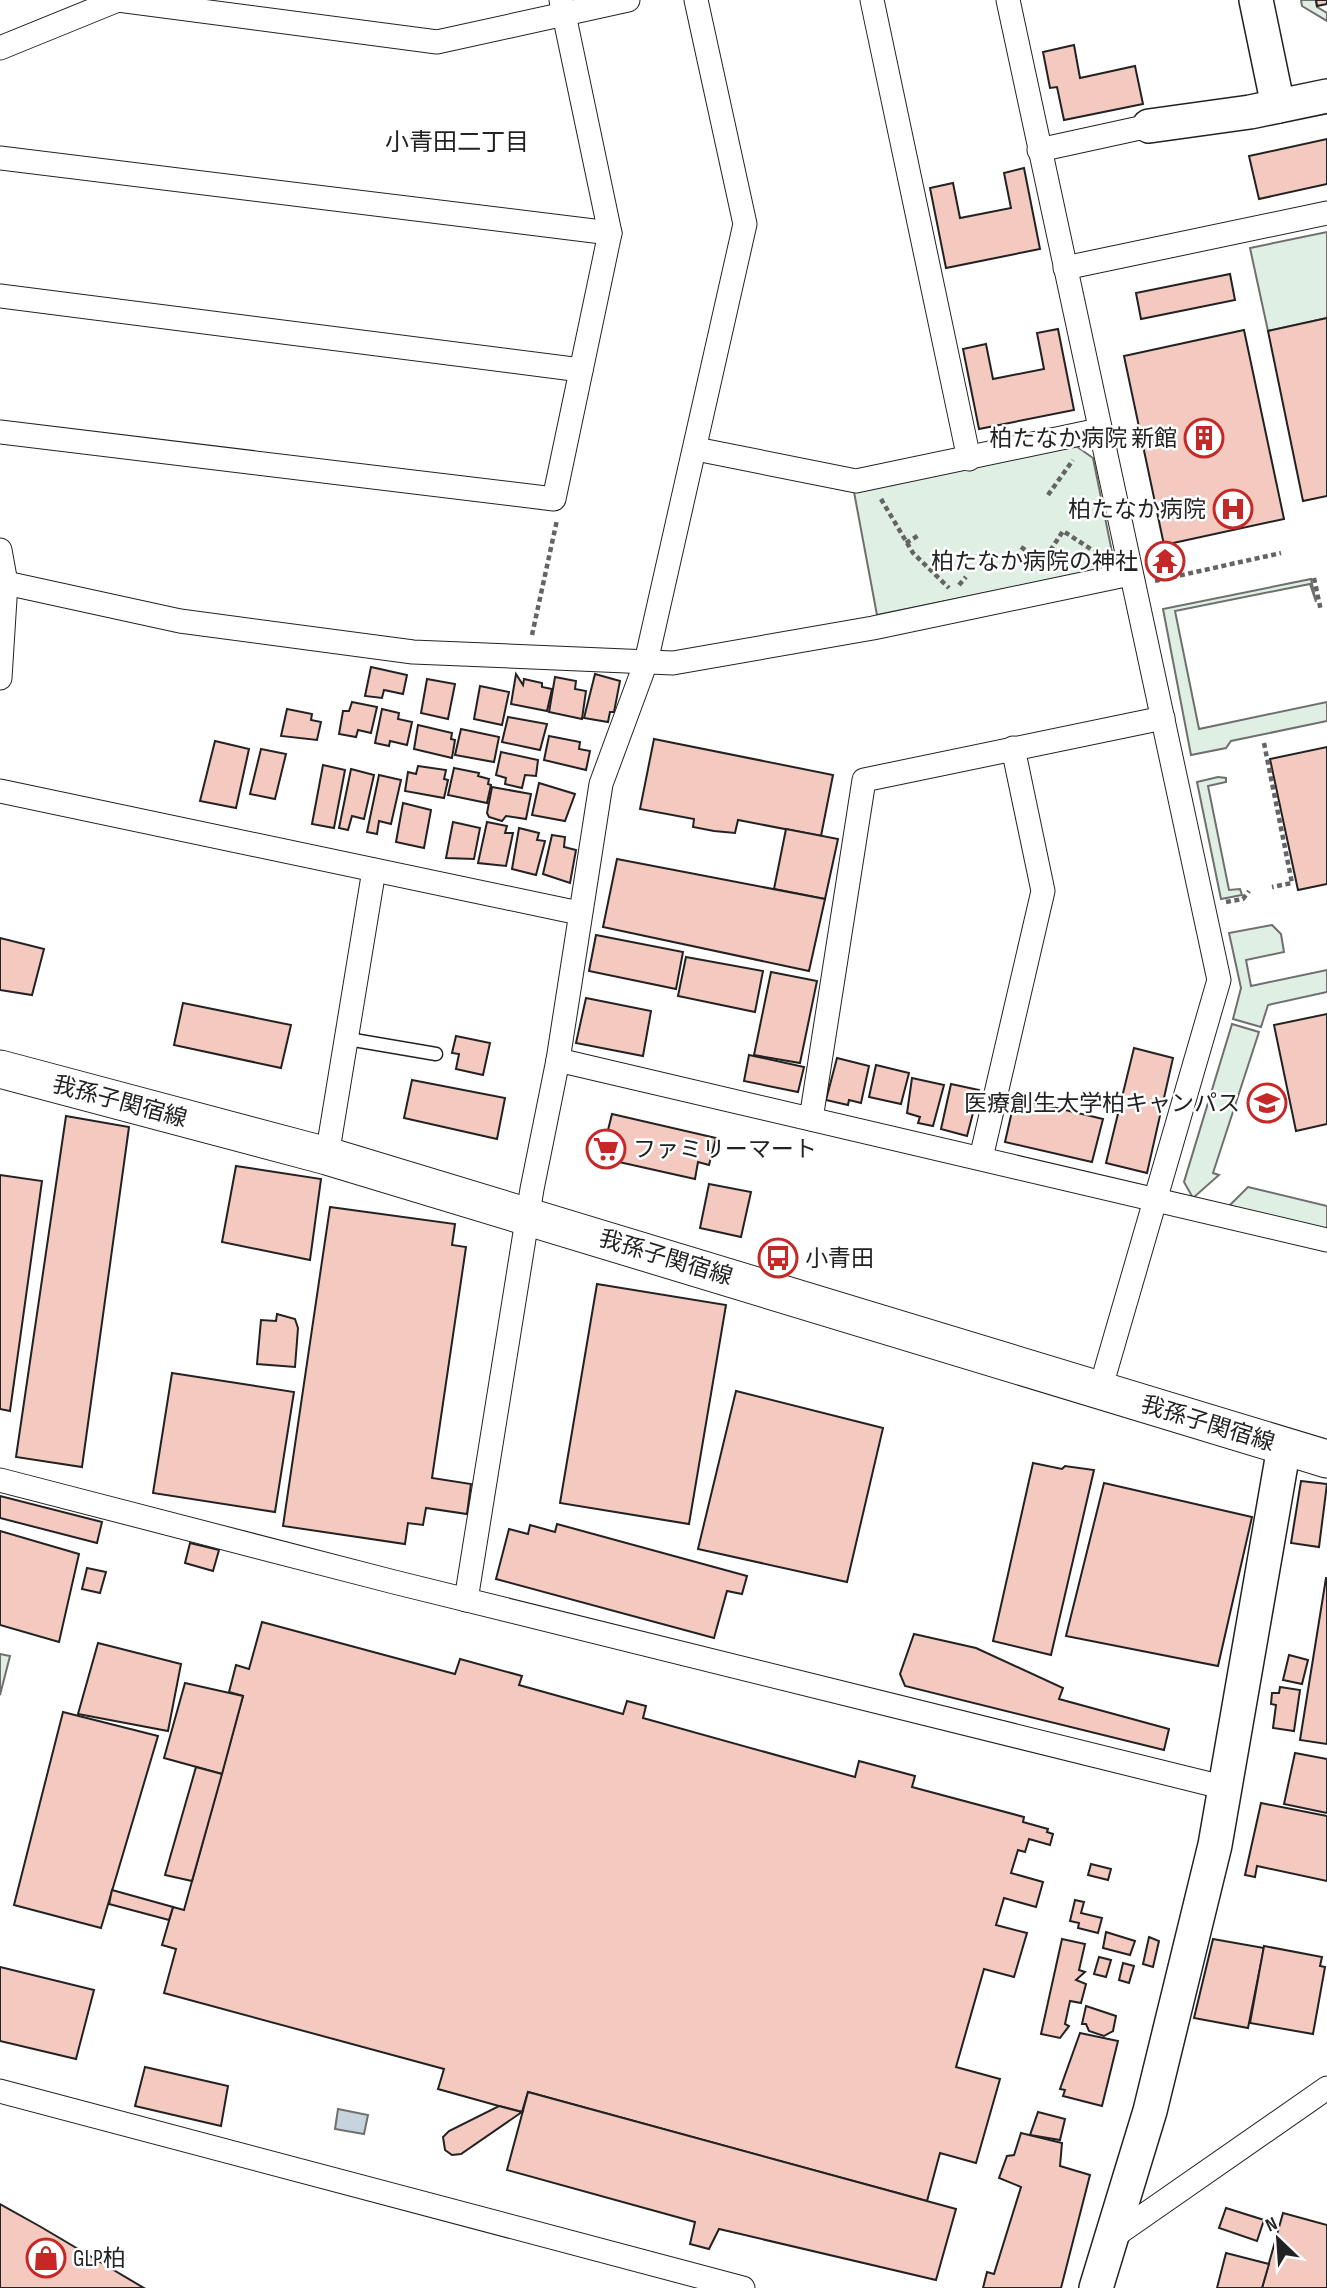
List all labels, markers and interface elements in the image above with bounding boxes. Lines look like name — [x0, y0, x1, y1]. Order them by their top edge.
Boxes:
district label: 小青田二丁目 — [385, 128, 529, 157]
building icon: 柏たなか病院 新館 — [1183, 417, 1225, 459]
place label: 柏たなか病院 新館 — [989, 425, 1177, 453]
hospital icon: 柏たなか病院 — [1212, 488, 1254, 530]
place label: 柏たなか病院 — [1068, 496, 1206, 524]
temple icon: 柏たなか病院の神社 — [1144, 540, 1186, 582]
place label: 柏たなか病院の神社 — [931, 548, 1138, 576]
street label: 我孫子関宿線 — [49, 1071, 190, 1133]
school or university icon: 医療創生大学柏キャンパス — [1246, 1082, 1288, 1124]
place label: 医療創生大学柏キャンパス — [964, 1090, 1240, 1118]
supermarket icon: ファミリーマート — [585, 1128, 627, 1170]
place label: ファミリーマート — [633, 1136, 817, 1164]
street label: 我孫子関宿線 — [596, 1224, 736, 1292]
bus stop icon: 小青田 — [757, 1237, 799, 1279]
place label: 小青田 — [805, 1245, 874, 1273]
street label: 我孫子関宿線 — [1138, 1390, 1278, 1458]
north arrow — [1243, 2204, 1313, 2274]
text: N — [1262, 2212, 1281, 2238]
shop icon: GLP柏 — [25, 2237, 67, 2279]
place label: GLP柏 — [73, 2245, 126, 2273]

